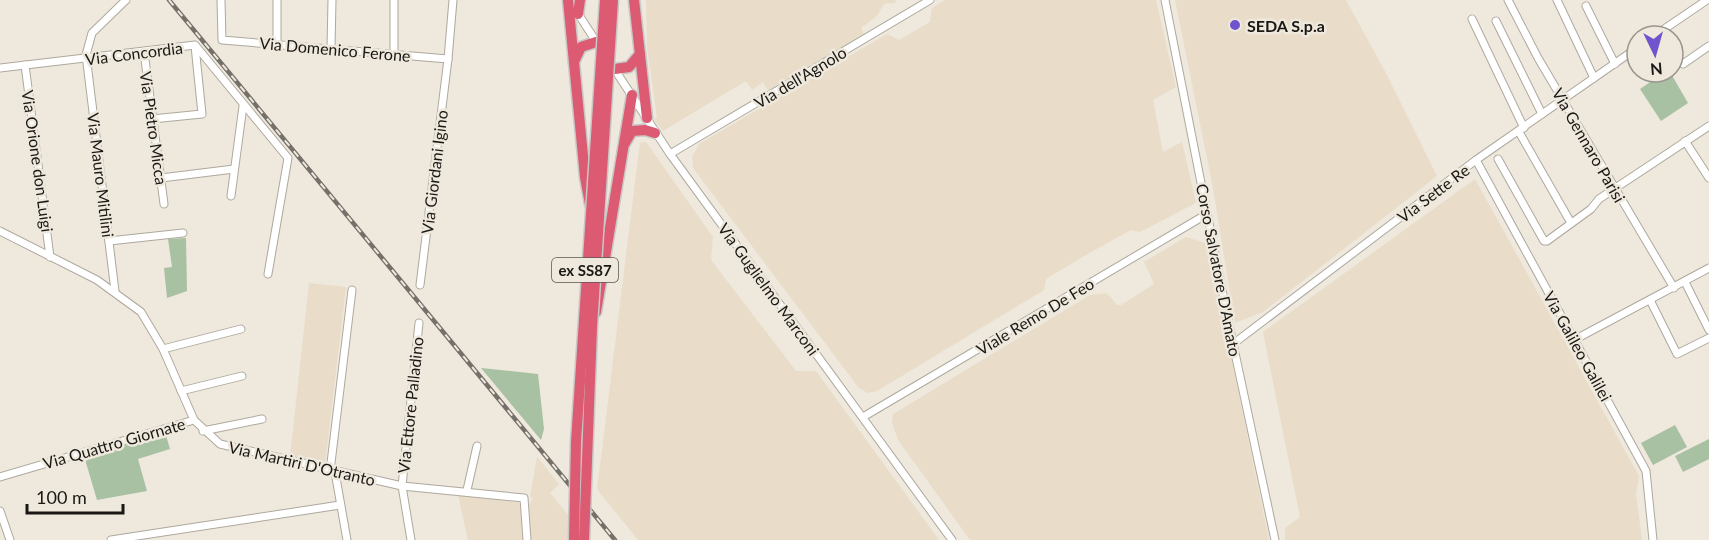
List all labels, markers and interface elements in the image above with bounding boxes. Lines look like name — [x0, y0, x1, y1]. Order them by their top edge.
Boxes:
place label: SEDA S.p.a — [1247, 16, 1325, 35]
marker: SEDA S.p.a — [1228, 18, 1242, 32]
north arrow — [1625, 24, 1685, 84]
street label: Via Domenico Ferone — [259, 33, 411, 65]
street label: Via Concordia — [84, 38, 184, 68]
street label: Via dell'Agnolo — [751, 42, 849, 112]
text: N — [1649, 59, 1663, 79]
street label: Via Pietro Micca — [137, 70, 171, 186]
street label: Via Gennaro Parisi — [1549, 84, 1629, 206]
street label: Via Orione don Luigi — [19, 89, 57, 233]
street label: Via Giordani Igino — [417, 109, 451, 235]
street label: Via Mauro Mitilini — [84, 111, 118, 239]
street label: Via Sette Re — [1393, 160, 1473, 226]
street label: Corso Salvatore D'Amato — [1193, 182, 1245, 358]
street label: Via Guglielmo Marconi — [715, 219, 823, 359]
road number: ex SS87 — [552, 258, 618, 282]
street label: Viale Remo De Feo — [973, 273, 1097, 359]
street label: Via Galileo Galilei — [1540, 288, 1616, 404]
street label: Via Ettore Palladino — [393, 336, 427, 474]
street label: Via Quattro Giornate — [41, 414, 187, 472]
street label: Via Martiri D'Otranto — [227, 437, 377, 489]
scale bar — [27, 477, 123, 515]
text: 100 m — [36, 486, 87, 508]

